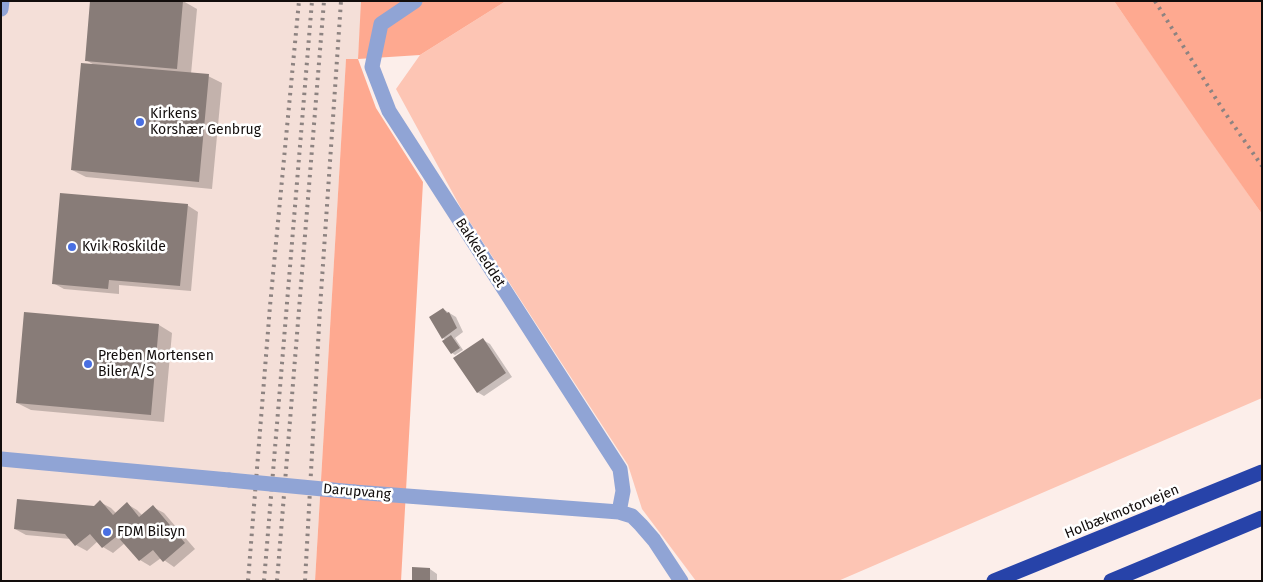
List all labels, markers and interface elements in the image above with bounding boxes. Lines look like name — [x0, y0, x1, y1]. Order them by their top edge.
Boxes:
place label: Kirkens Korshær Genbrug — [150, 106, 261, 138]
marker: Kirkens Korshær Genbrug — [134, 116, 146, 128]
street label: Bakkeleddet — [451, 215, 509, 291]
place label: Kvik Roskilde — [82, 239, 166, 255]
marker: Kvik Roskilde — [66, 241, 78, 253]
place label: Preben Mortensen Biler A/S — [98, 348, 214, 381]
marker: Preben Mortensen Biler A/S — [82, 358, 94, 370]
street label: Darupvang — [322, 481, 392, 503]
street label: Holbækmotorvejen — [1062, 481, 1182, 543]
place label: FDM Bilsyn — [117, 524, 185, 540]
marker: FDM Bilsyn — [101, 526, 113, 538]

